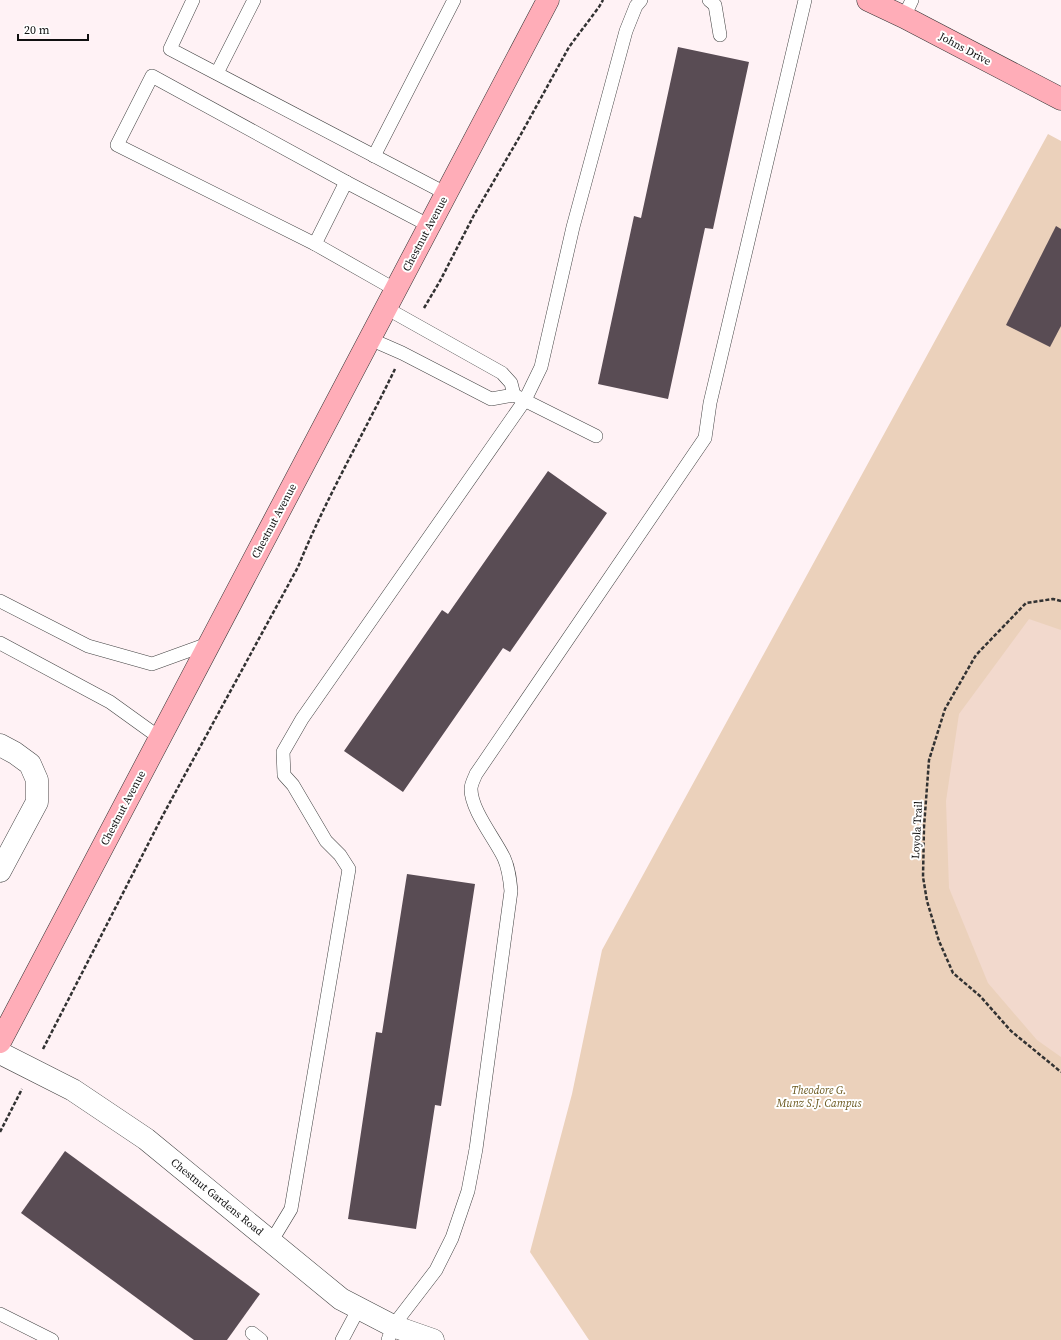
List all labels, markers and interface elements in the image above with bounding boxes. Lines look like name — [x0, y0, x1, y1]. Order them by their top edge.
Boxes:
scale bar — [18, 16, 88, 42]
text: 20 m — [24, 22, 50, 38]
street label: Johns Drive — [935, 29, 994, 69]
street label: Chestnut Avenue — [399, 194, 451, 274]
street label: Chestnut Avenue — [248, 481, 300, 561]
street label: Chestnut Avenue — [97, 768, 149, 848]
street label: Loyola Trail — [908, 801, 926, 859]
park label: Theodore G. Munz S.J. Campus — [776, 1083, 861, 1111]
street label: Chestnut Gardens Road — [168, 1155, 267, 1240]

